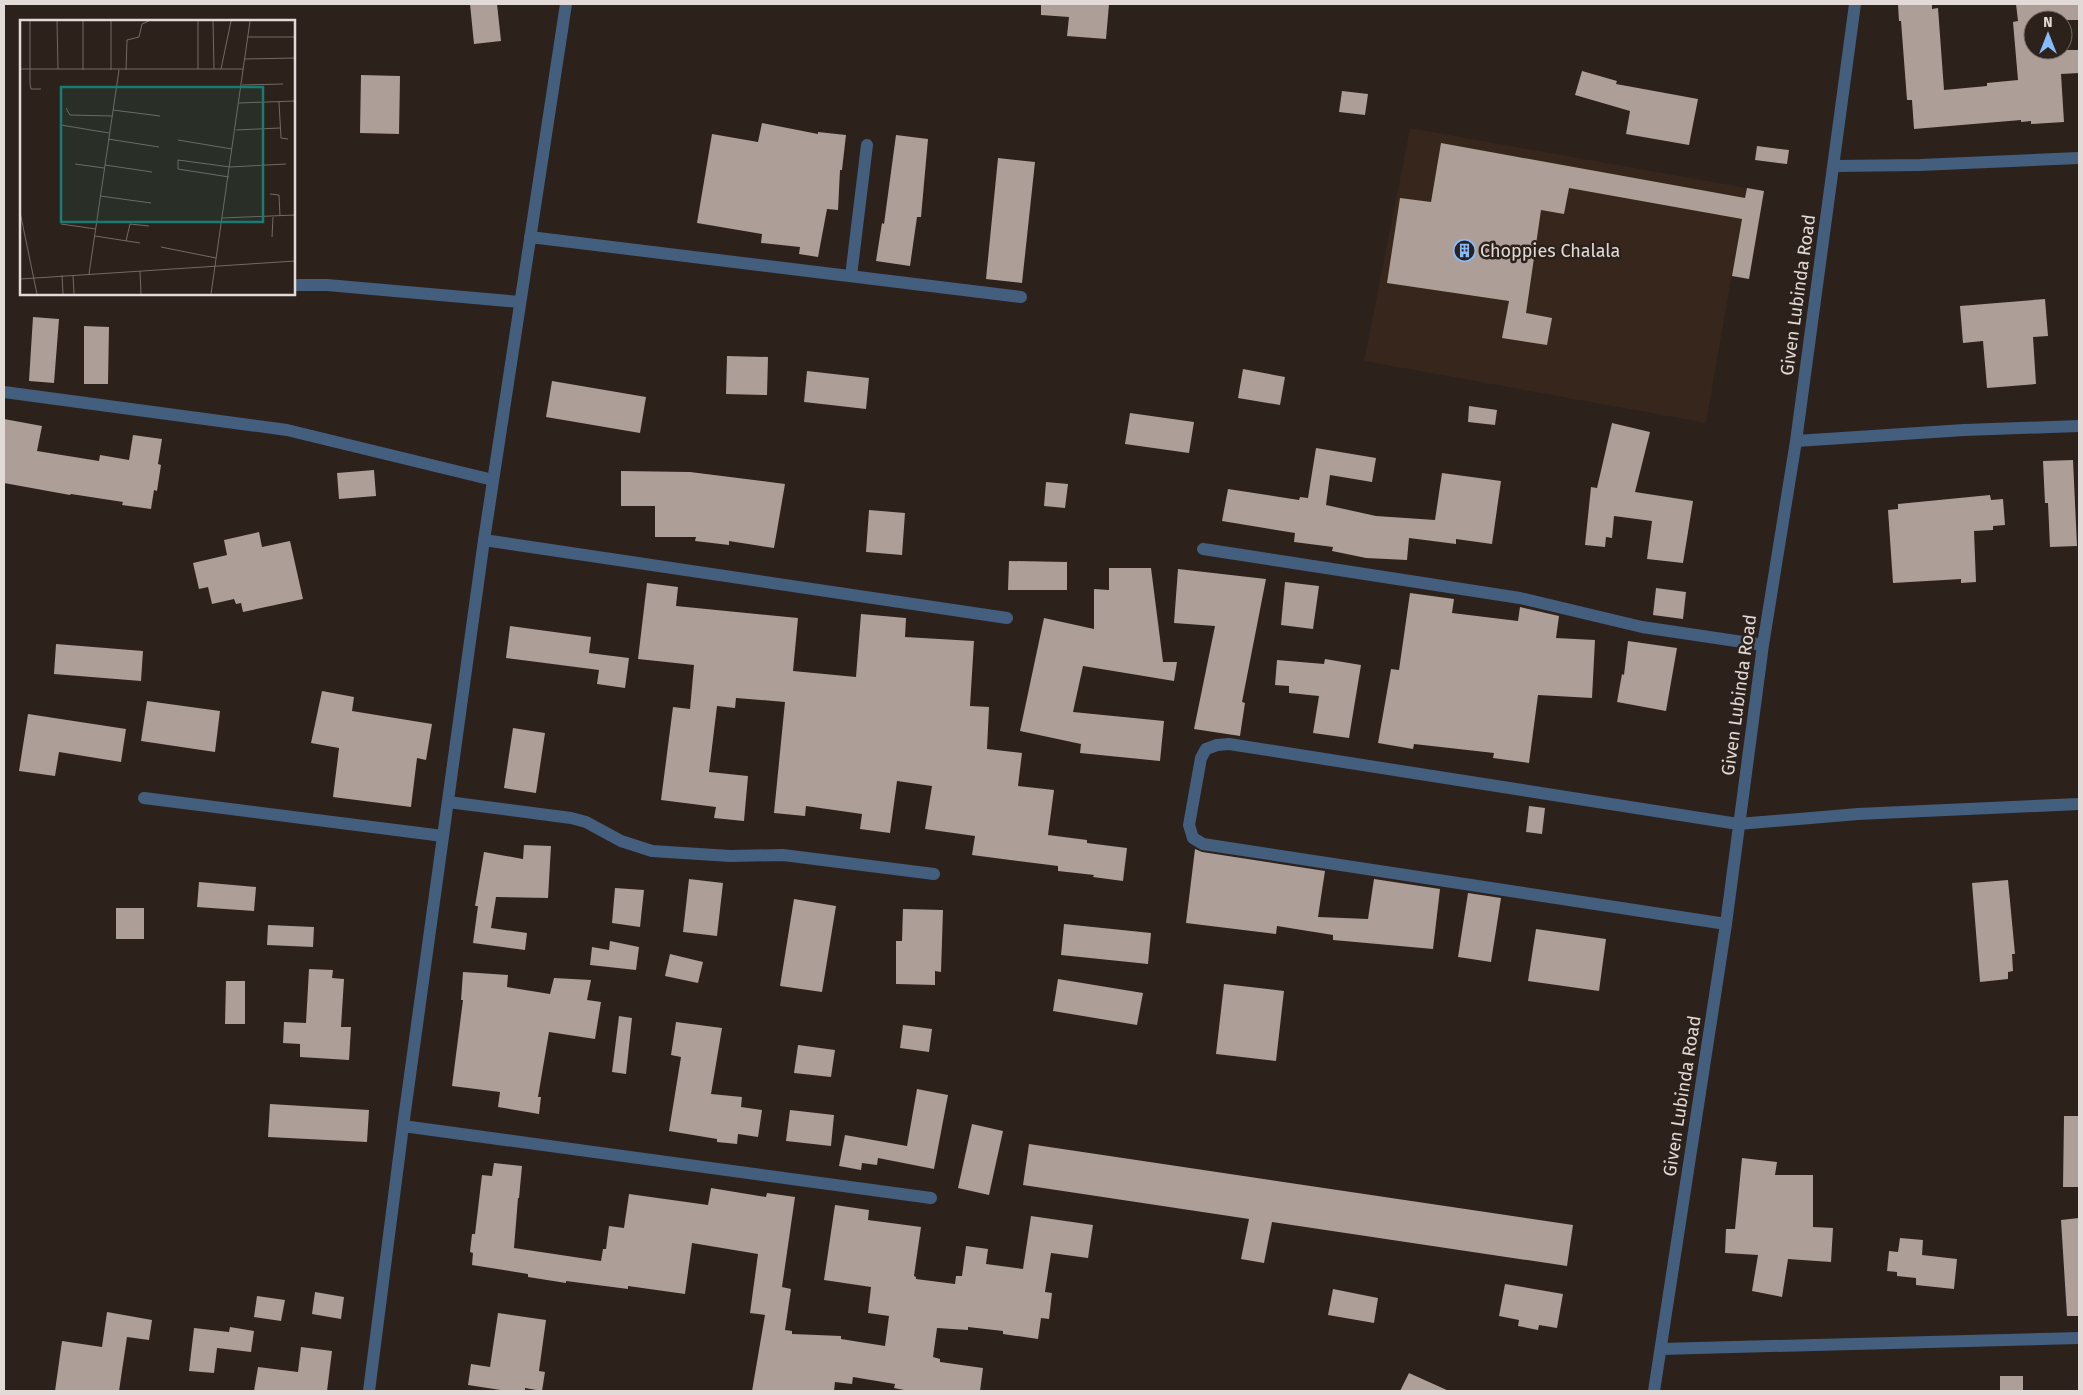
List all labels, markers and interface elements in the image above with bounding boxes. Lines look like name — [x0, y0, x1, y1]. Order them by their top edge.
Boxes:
north arrow — [2023, 10, 2073, 60]
text: N — [2043, 14, 2053, 31]
inset map — [20, 20, 295, 295]
street label: Given Lubinda Road — [1776, 213, 1820, 377]
building icon: Choppies Chalala — [1452, 239, 1476, 263]
place label: Choppies Chalala — [1480, 240, 1620, 262]
street label: Given Lubinda Road — [1717, 613, 1761, 777]
street label: Given Lubinda Road — [1658, 1014, 1706, 1178]

